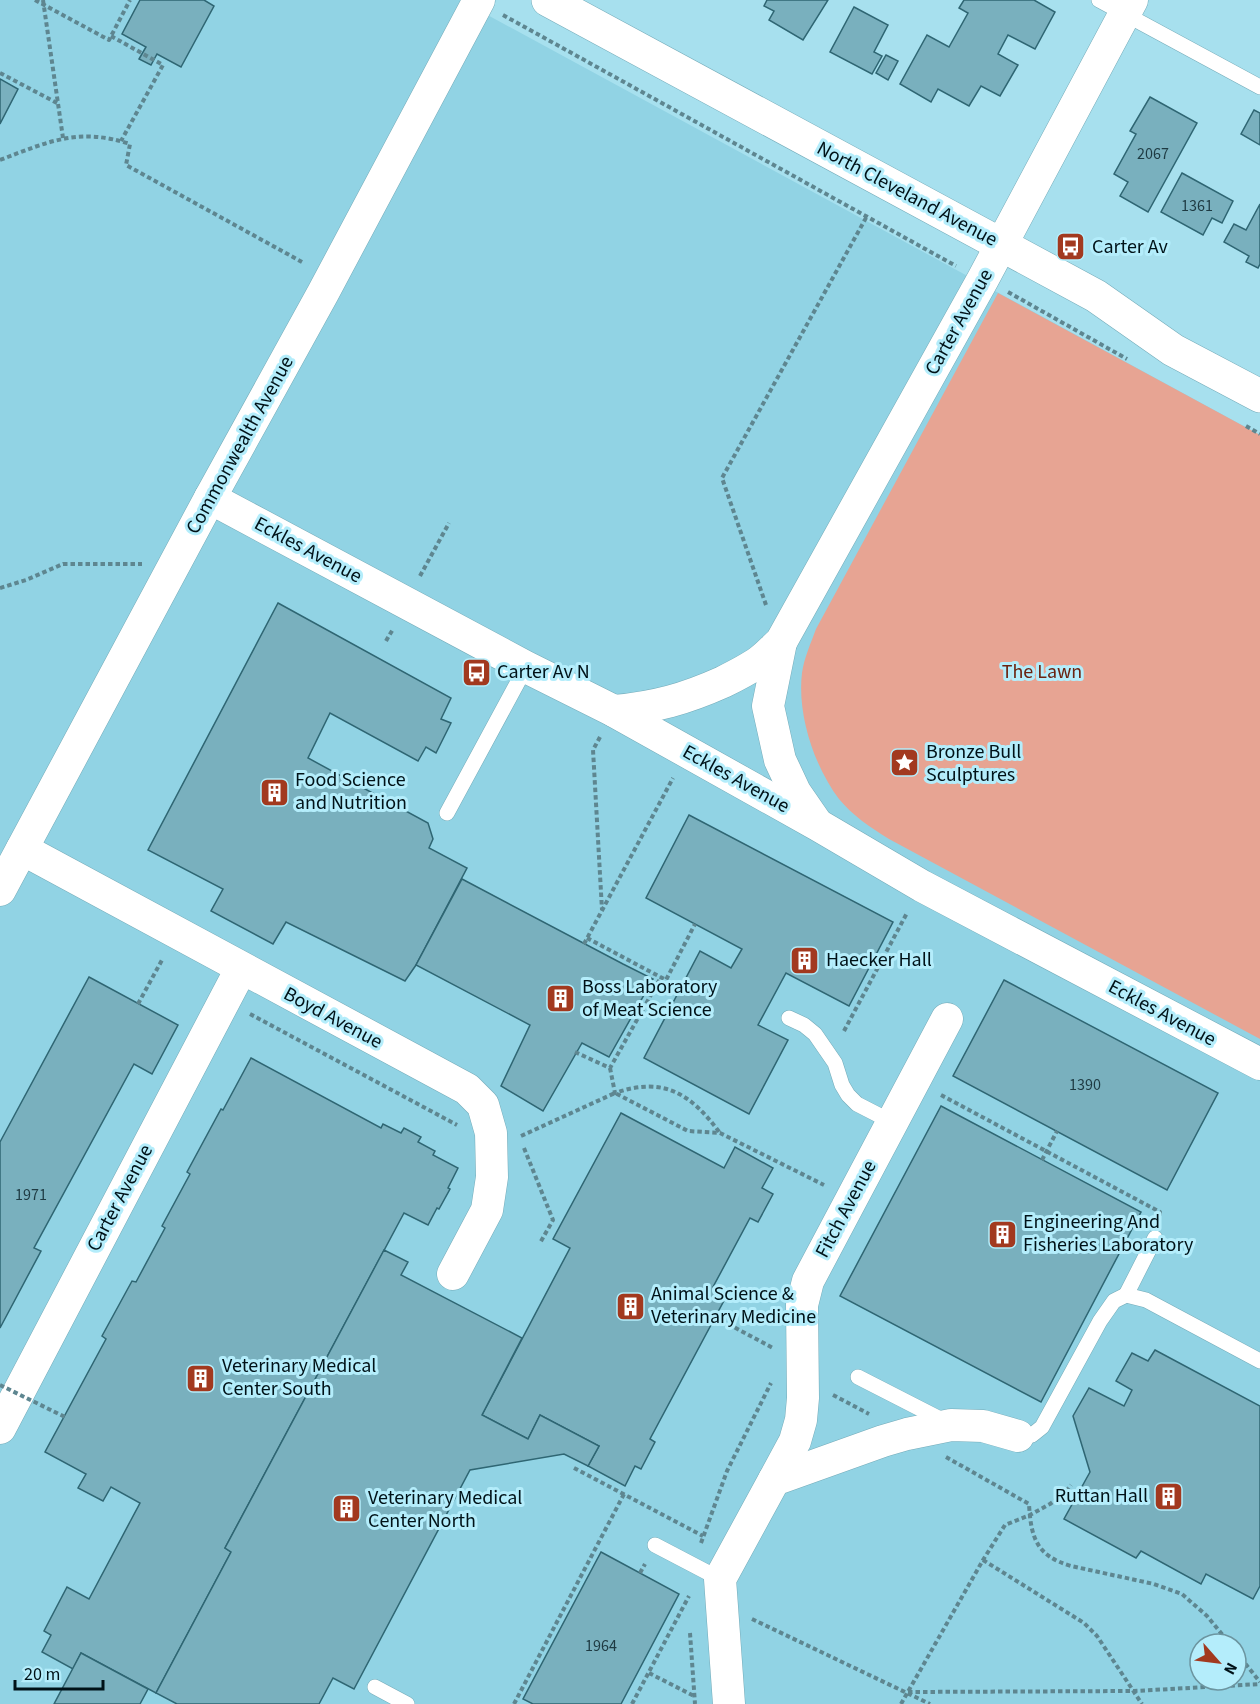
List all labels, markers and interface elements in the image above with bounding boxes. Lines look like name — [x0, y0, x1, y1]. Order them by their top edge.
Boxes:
street label: North Cleveland Avenue — [812, 134, 1002, 254]
house number: 2067 — [1137, 143, 1169, 165]
house number: 1361 — [1181, 195, 1213, 217]
bus stop icon: Carter Av — [1055, 231, 1087, 263]
place label: Carter Av — [1092, 233, 1168, 261]
street label: Carter Avenue — [918, 264, 1000, 380]
street label: Commonwealth Avenue — [179, 351, 301, 539]
street label: Eckles Avenue — [249, 510, 367, 590]
bus stop icon: Carter Av N — [460, 656, 492, 688]
place label: Carter Av N — [497, 658, 590, 686]
park label: The Lawn — [1002, 658, 1082, 686]
street label: Eckles Avenue — [677, 738, 795, 820]
place label: Bronze Bull Sculptures — [926, 738, 1021, 789]
place icon: Bronze Bull Sculptures — [889, 747, 921, 779]
place label: Food Science and Nutrition — [295, 766, 407, 817]
building icon: Food Science and Nutrition — [258, 776, 290, 808]
building icon: Haecker Hall — [789, 944, 821, 976]
place label: Haecker Hall — [826, 946, 932, 974]
place label: Boss Laboratory of Meat Science — [582, 973, 718, 1024]
street label: Eckles Avenue — [1103, 973, 1221, 1053]
street label: Boyd Avenue — [279, 980, 388, 1056]
building icon: Boss Laboratory of Meat Science — [545, 982, 577, 1014]
house number: 1390 — [1069, 1074, 1101, 1096]
street label: Carter Avenue — [80, 1140, 160, 1256]
street label: Fitch Avenue — [809, 1155, 883, 1263]
house number: 1971 — [15, 1184, 47, 1206]
place label: Engineering And Fisheries Laboratory — [1023, 1208, 1194, 1259]
building icon: Engineering And Fisheries Laboratory — [986, 1218, 1018, 1250]
place label: Animal Science & Veterinary Medicine — [651, 1280, 816, 1331]
building icon: Animal Science & Veterinary Medicine — [614, 1290, 646, 1322]
place label: Veterinary Medical Center South — [222, 1352, 376, 1403]
building icon: Veterinary Medical Center South — [185, 1362, 217, 1394]
building icon: Ruttan Hall — [1153, 1480, 1185, 1512]
place label: Ruttan Hall — [1055, 1482, 1148, 1510]
place label: Veterinary Medical Center North — [368, 1484, 522, 1535]
building icon: Veterinary Medical Center North — [331, 1493, 363, 1525]
north arrow — [1188, 1632, 1248, 1692]
house number: 1964 — [585, 1635, 617, 1657]
scale bar — [15, 1653, 104, 1691]
text: N — [1218, 1659, 1243, 1678]
text: 20 m — [24, 1662, 60, 1687]

